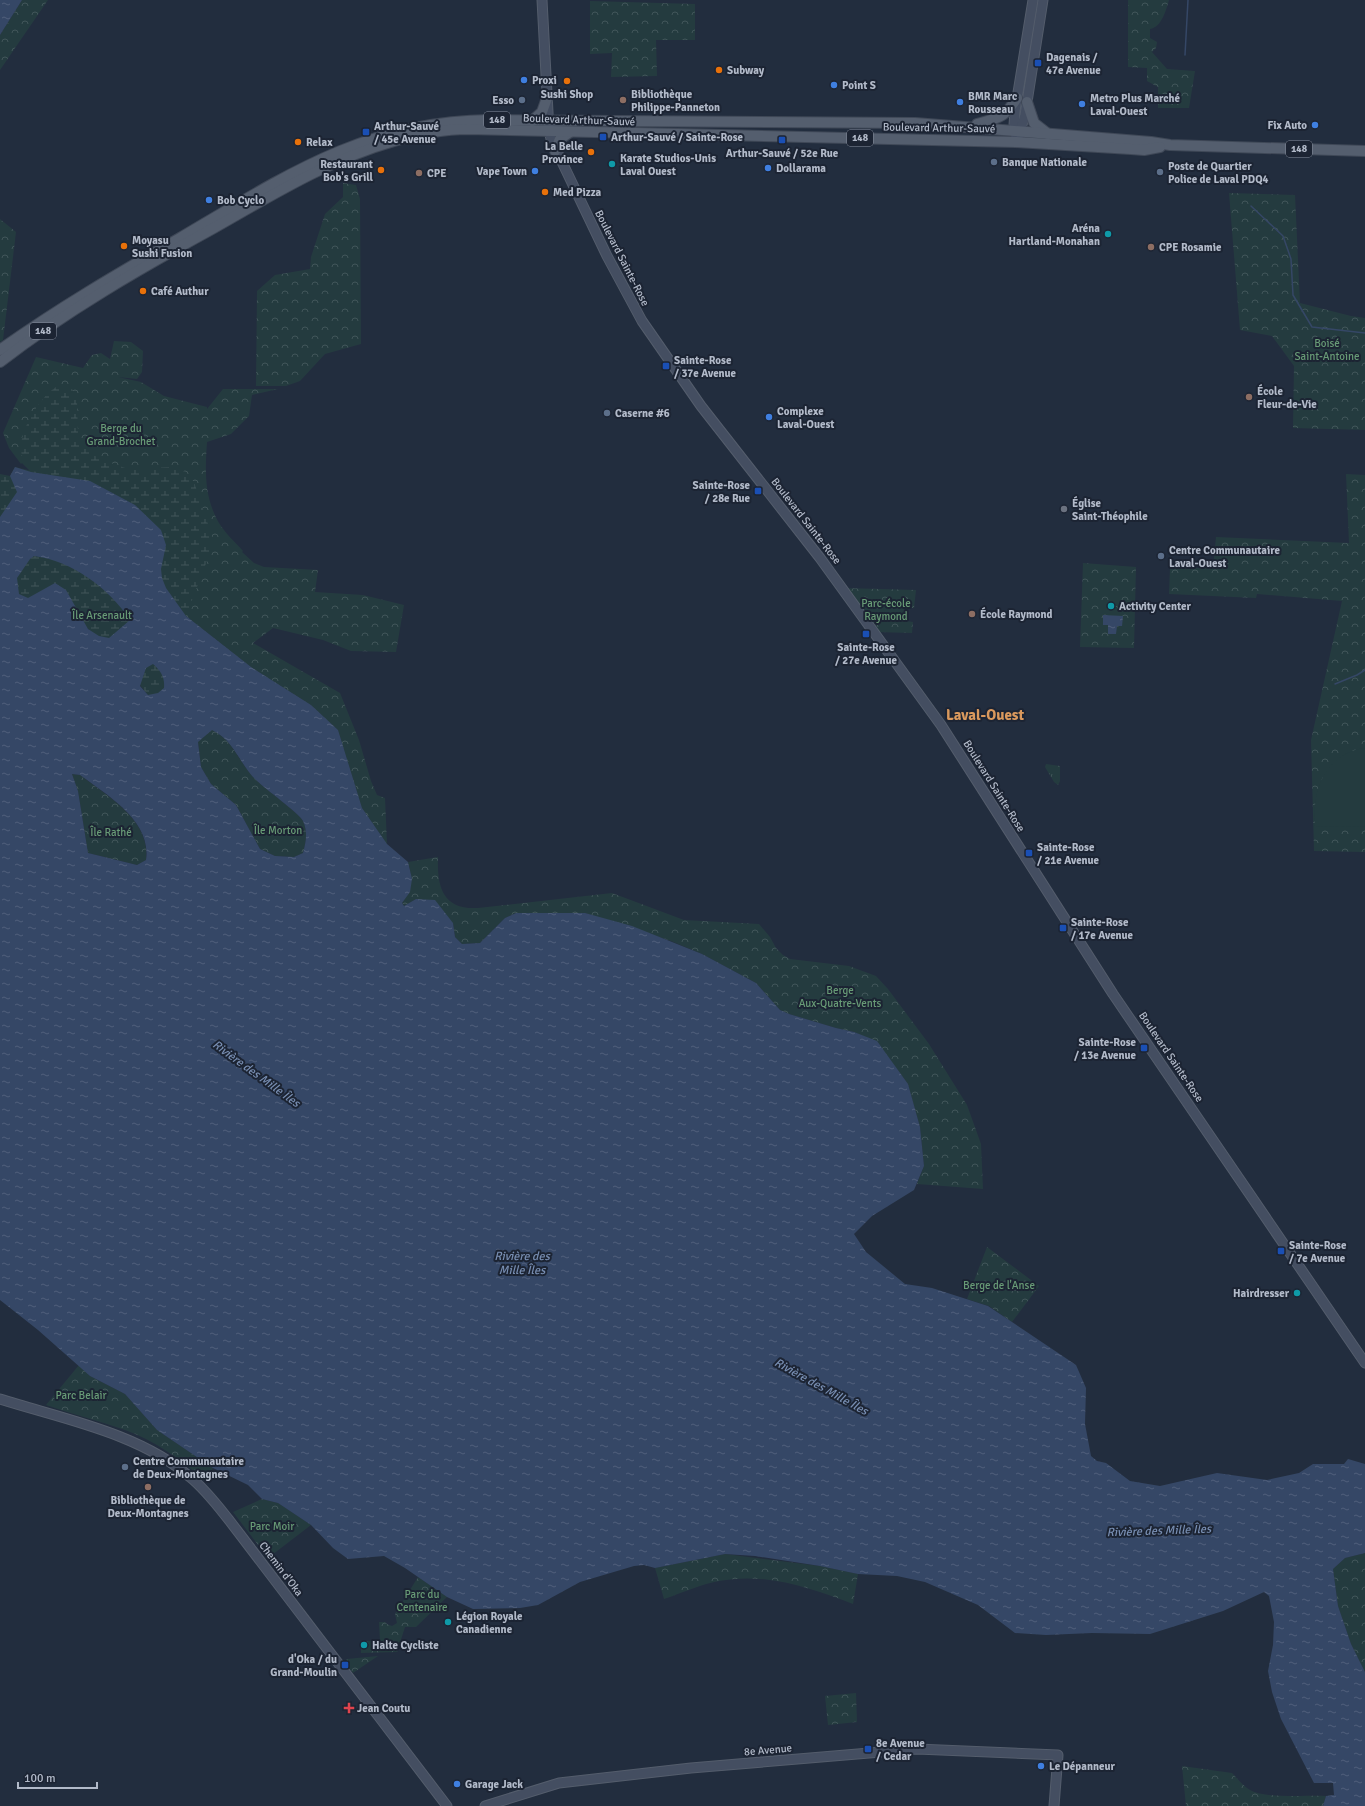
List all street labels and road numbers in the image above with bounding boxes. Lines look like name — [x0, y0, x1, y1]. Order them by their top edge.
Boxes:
road number: 148 — [484, 112, 510, 128]
street label: Boulevard Arthur-Sauvé — [523, 112, 635, 128]
street label: Boulevard Arthur-Sauvé — [883, 121, 995, 135]
road number: 148 — [847, 130, 873, 146]
road number: 148 — [1286, 141, 1312, 157]
street label: Boulevard Sainte-Rose — [592, 208, 652, 308]
road number: 148 — [30, 323, 56, 339]
street label: Boulevard Sainte-Rose — [768, 475, 844, 567]
street label: Boulevard Sainte-Rose — [960, 738, 1028, 834]
street label: Boulevard Sainte-Rose — [1136, 1009, 1206, 1105]
street label: Chemin d'Oka — [256, 1539, 306, 1599]
street label: 8e Avenue — [743, 1741, 793, 1759]

